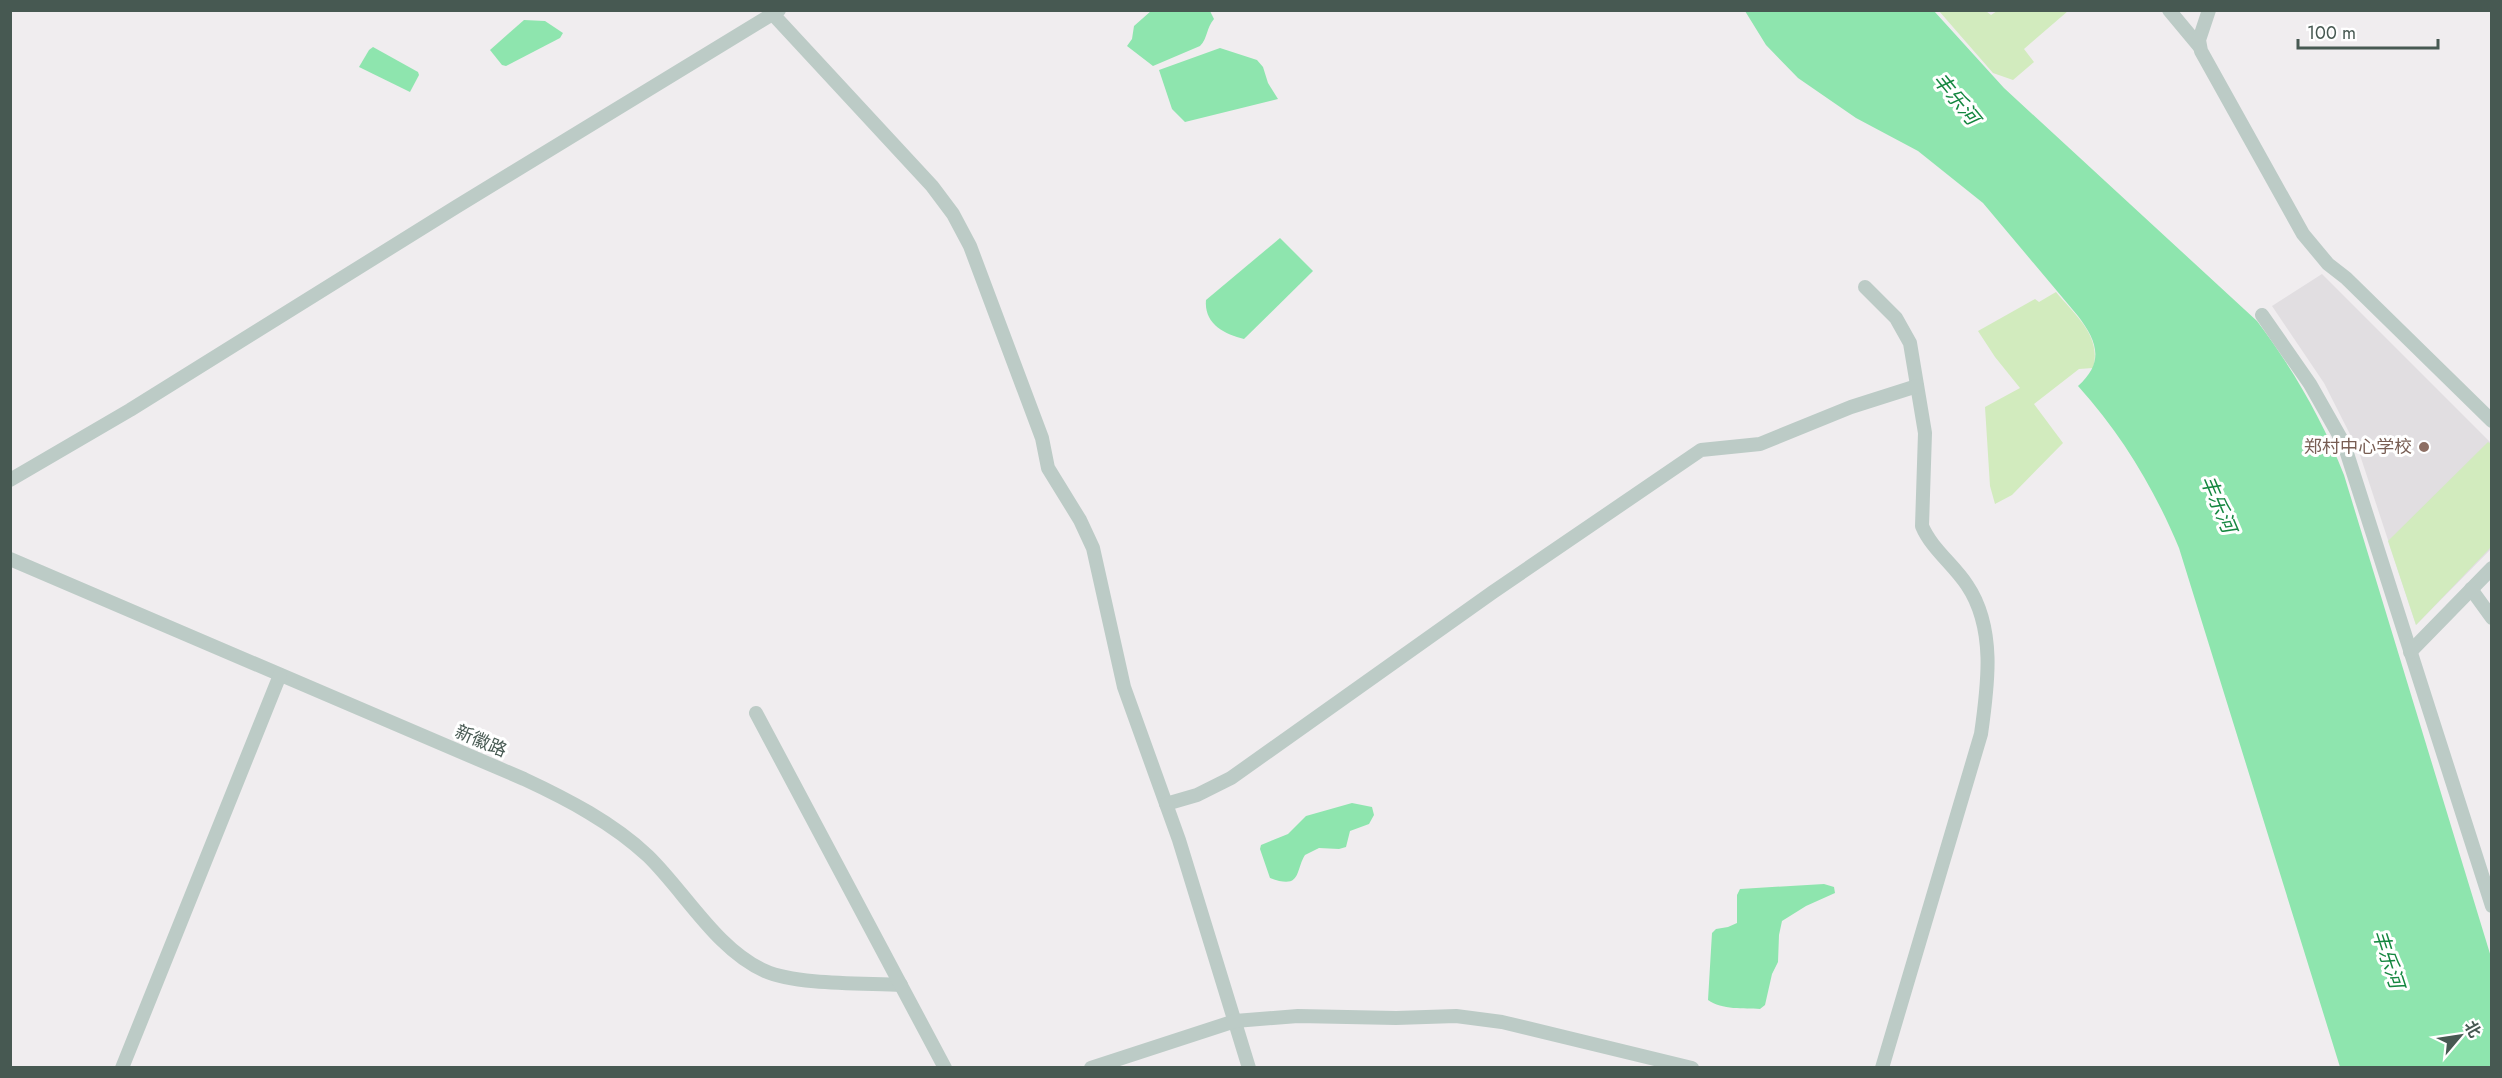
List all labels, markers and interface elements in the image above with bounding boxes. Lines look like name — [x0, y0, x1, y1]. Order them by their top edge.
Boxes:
scale bar — [2298, 12, 2438, 50]
text: 100 m — [2307, 20, 2356, 46]
water label: 丰乐河 — [1926, 67, 1989, 135]
place label: 郑村中心学校 — [2304, 434, 2412, 460]
marker: 郑村中心学校 — [2417, 440, 2431, 454]
water label: 丰乐河 — [2193, 471, 2245, 541]
street label: 新徽路 — [451, 718, 511, 764]
water label: 丰乐河 — [2365, 926, 2412, 996]
north arrow — [2430, 1006, 2490, 1066]
text: 北 — [2459, 1016, 2487, 1042]

